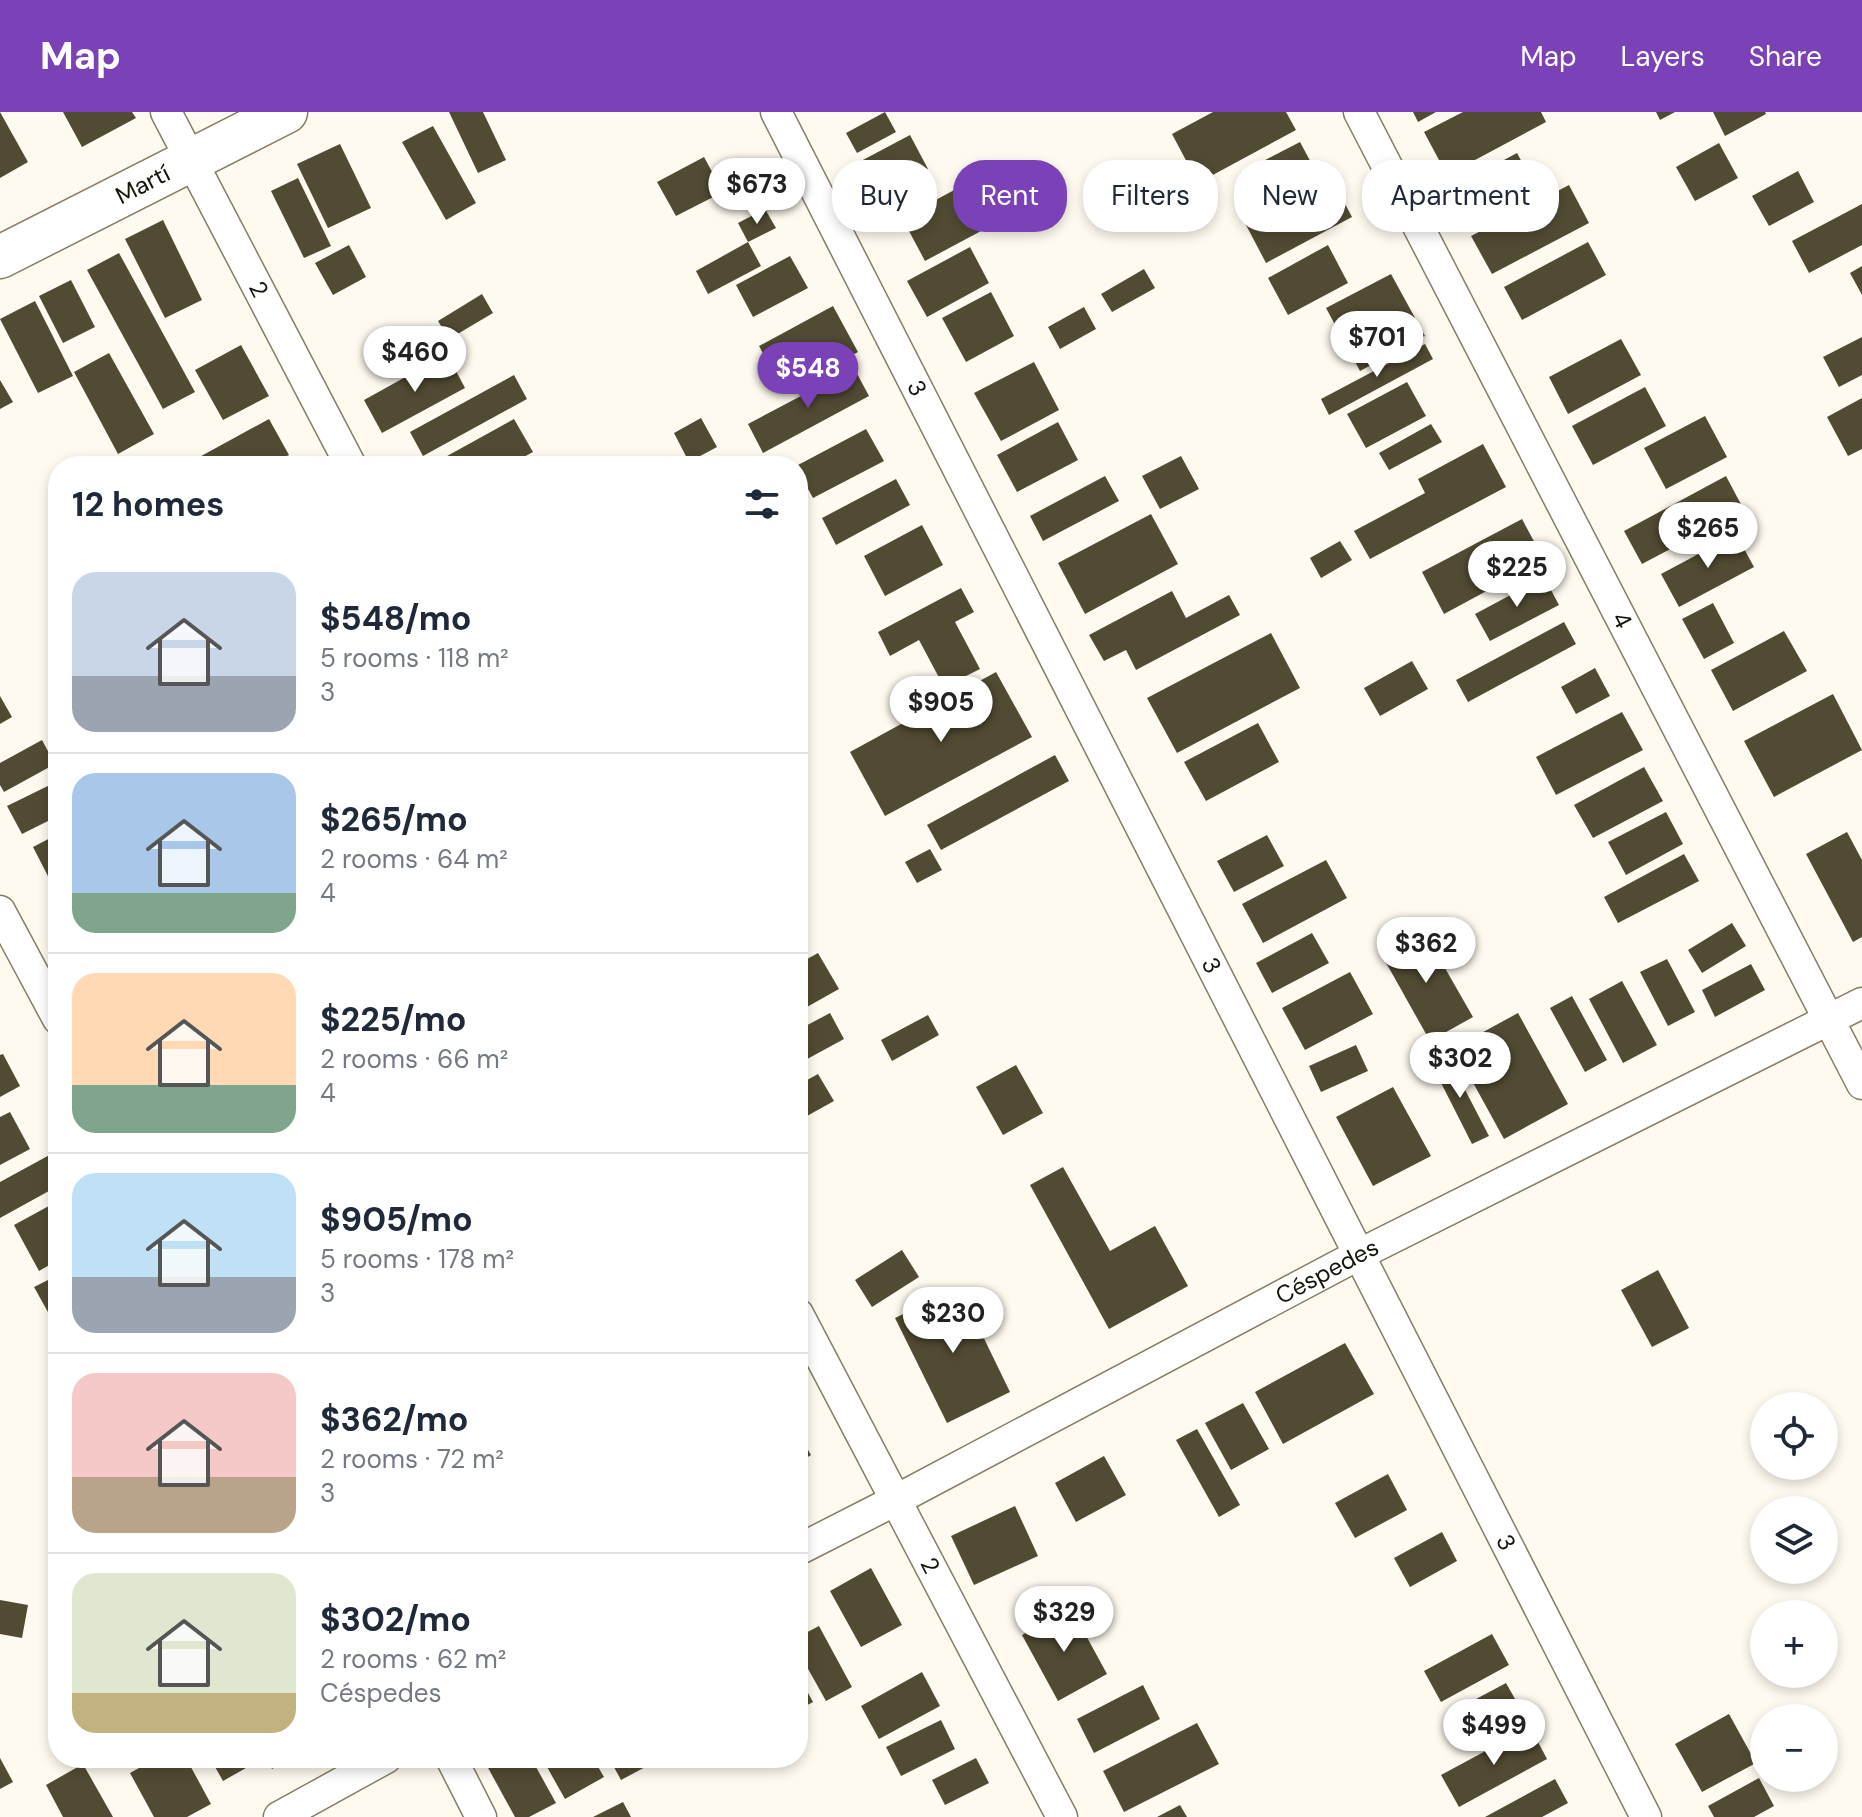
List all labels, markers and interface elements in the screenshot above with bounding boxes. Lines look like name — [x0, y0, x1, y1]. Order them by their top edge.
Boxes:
text: Map — [40, 31, 121, 81]
text: Map — [1520, 38, 1577, 75]
text: Layers — [1621, 38, 1705, 75]
text: Share — [1749, 38, 1822, 75]
street label: Martí — [110, 157, 175, 211]
pin: $673 — [710, 158, 804, 226]
chip: Buy — [832, 160, 937, 232]
chip: Rent — [953, 160, 1067, 232]
chip: Filters — [1083, 160, 1218, 232]
chip: New — [1234, 160, 1346, 232]
chip: Apartment — [1362, 160, 1559, 232]
text: $673 — [726, 167, 788, 201]
street label: 2 — [242, 276, 276, 302]
pin: $701 — [1330, 311, 1424, 379]
text: $701 — [1348, 320, 1406, 354]
pin: $460 — [368, 326, 462, 394]
text: $460 — [381, 335, 449, 369]
pin: $548 — [761, 342, 855, 410]
text: $548 — [775, 351, 841, 385]
street label: 3 — [900, 375, 934, 401]
text: 12 homes — [72, 482, 224, 527]
icon: filters — [740, 482, 784, 526]
pin: $265 — [1661, 502, 1755, 570]
text: $265 — [1677, 511, 1739, 545]
pin: $225 — [1470, 541, 1564, 609]
text: $225 — [1486, 550, 1548, 584]
text: $548/mo — [320, 596, 471, 641]
icon: home — [136, 604, 232, 700]
street label: 4 — [1605, 606, 1639, 633]
text: 5 rooms · 118 m² — [320, 641, 509, 675]
text: 3 — [320, 675, 335, 709]
pin: $905 — [894, 676, 988, 744]
text: $905 — [908, 685, 974, 719]
text: $265/mo — [320, 797, 468, 842]
icon: home — [136, 805, 232, 901]
text: 2 rooms · 64 m² — [320, 842, 508, 876]
text: 4 — [320, 876, 336, 910]
pin: $362 — [1379, 917, 1473, 985]
text: $362 — [1395, 926, 1457, 960]
street label: 3 — [1195, 952, 1229, 978]
text: $225/mo — [320, 997, 467, 1042]
icon: home — [136, 1005, 232, 1101]
pin: $302 — [1413, 1032, 1507, 1100]
text: $302 — [1428, 1041, 1492, 1075]
text: 2 rooms · 66 m² — [320, 1042, 508, 1076]
text: 4 — [320, 1076, 336, 1110]
text: $905/mo — [320, 1197, 473, 1242]
icon: home — [136, 1205, 232, 1301]
street label: Céspedes — [1270, 1231, 1384, 1311]
text: 5 rooms · 178 m² — [320, 1242, 514, 1276]
text: 3 — [320, 1276, 335, 1310]
pin: $230 — [906, 1287, 1000, 1355]
text: $230 — [921, 1296, 985, 1330]
map controls — [1750, 1392, 1838, 1792]
button: locate — [1750, 1392, 1838, 1480]
text: $362/mo — [320, 1397, 468, 1442]
icon: home — [136, 1405, 232, 1501]
text: 2 rooms · 72 m² — [320, 1442, 504, 1476]
text: 3 — [320, 1476, 335, 1510]
button: layers — [1750, 1496, 1838, 1584]
street label: 3 — [1489, 1529, 1523, 1556]
street label: 2 — [913, 1552, 947, 1579]
pin: $329 — [1017, 1586, 1111, 1654]
text: $329 — [1033, 1595, 1095, 1629]
text: $302/mo — [320, 1597, 471, 1642]
button: + — [1750, 1600, 1838, 1688]
icon: home — [136, 1605, 232, 1701]
text: 2 rooms · 62 m² — [320, 1642, 506, 1676]
text: Céspedes — [320, 1676, 442, 1710]
pin: $499 — [1447, 1699, 1541, 1767]
button: − — [1750, 1704, 1838, 1792]
text: $499 — [1461, 1708, 1527, 1742]

